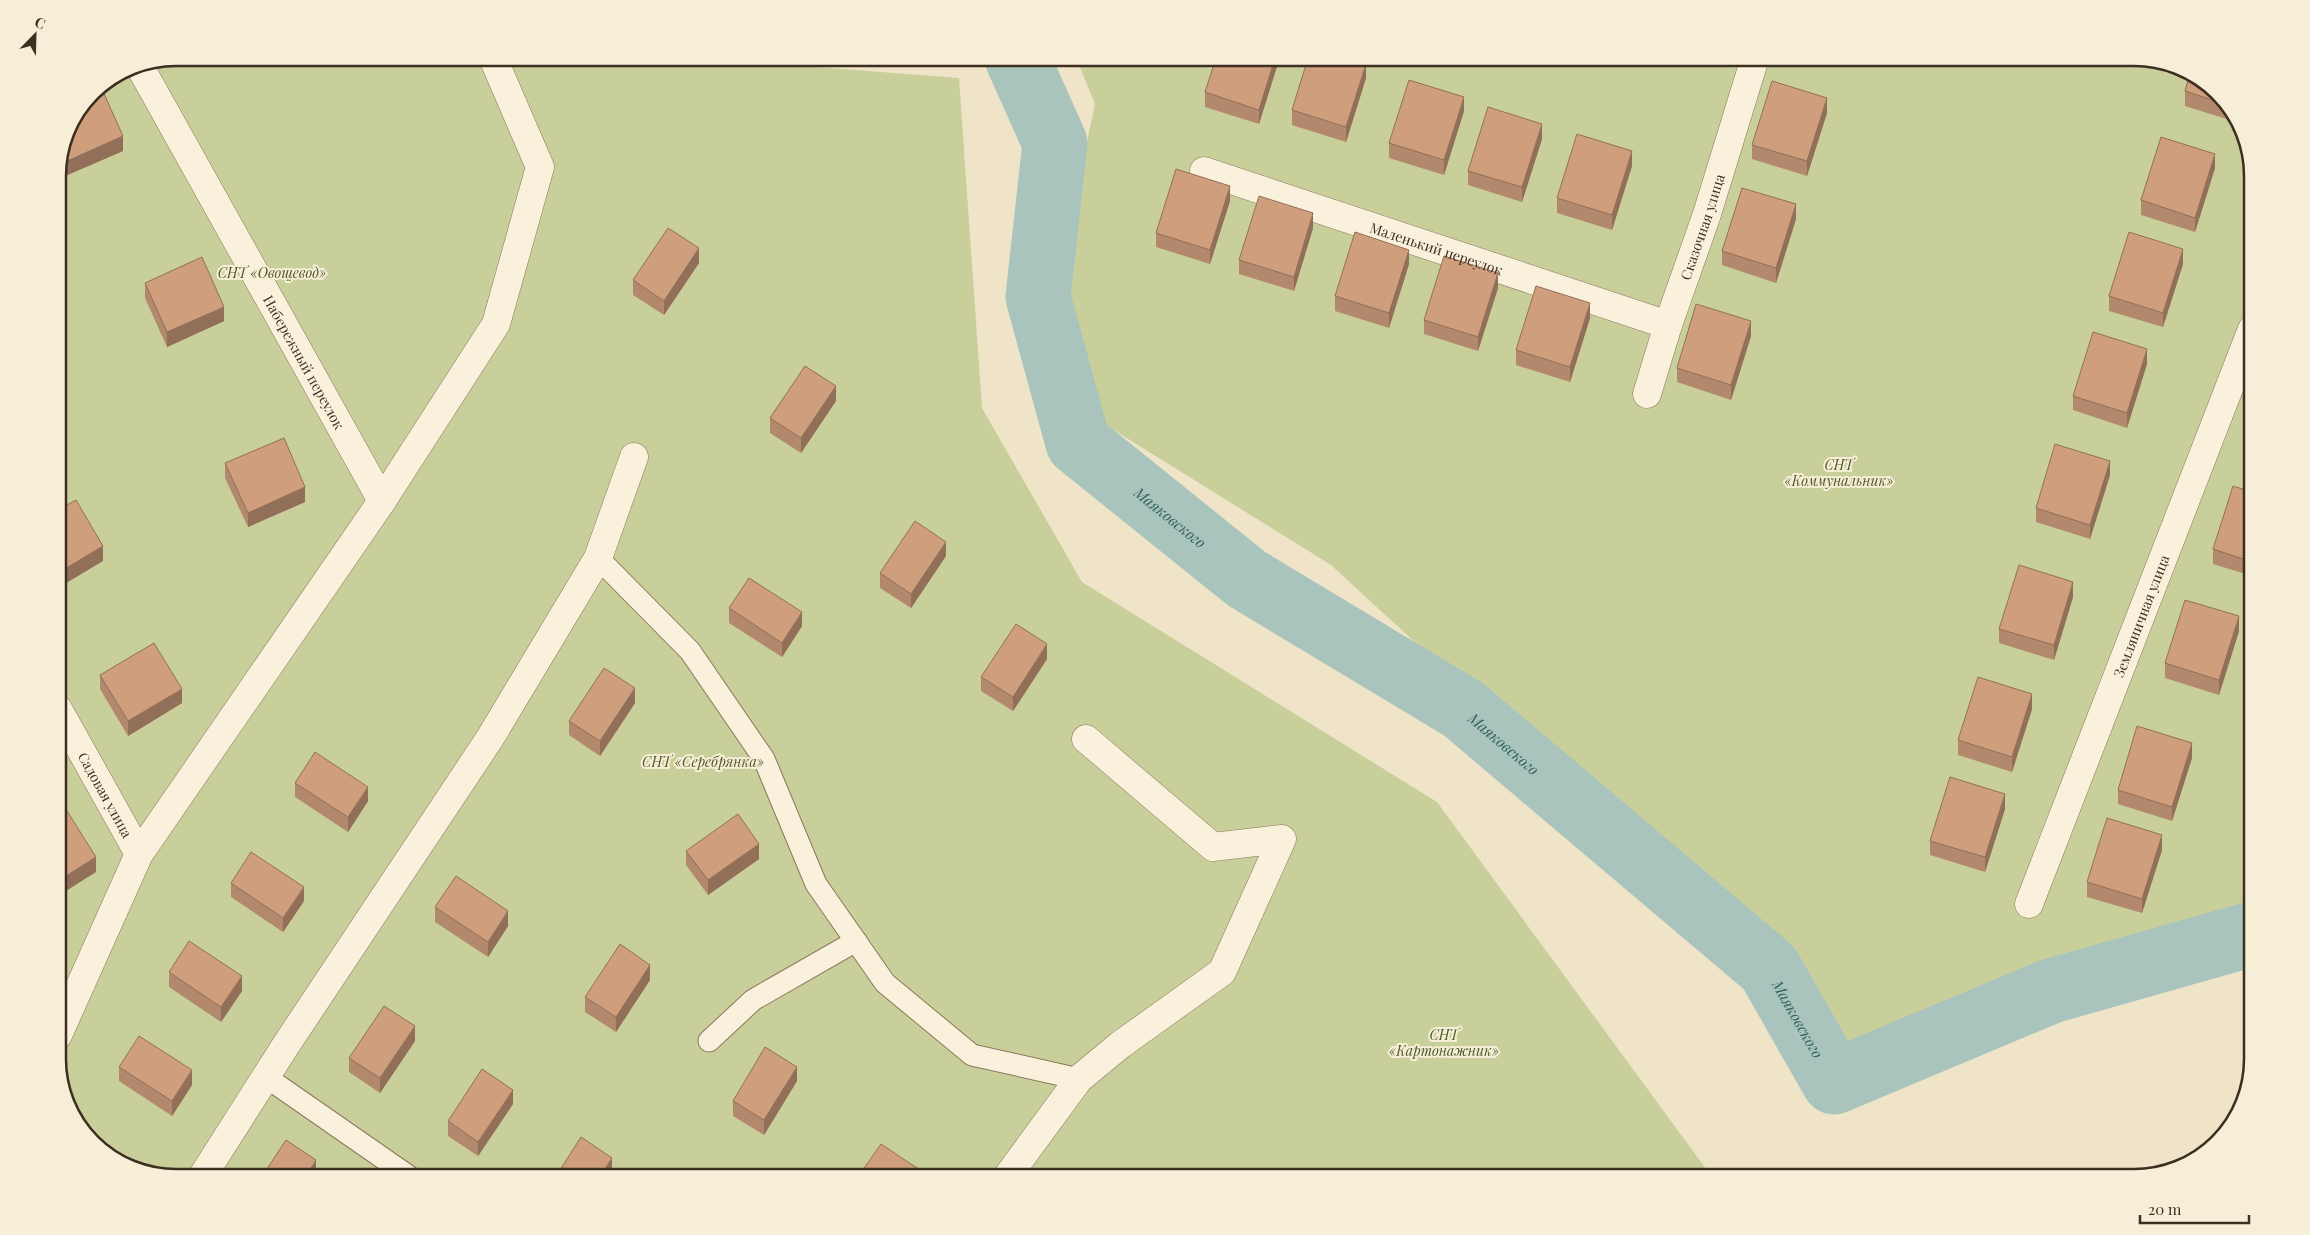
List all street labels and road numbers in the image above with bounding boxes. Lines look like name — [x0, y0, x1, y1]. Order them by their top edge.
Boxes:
street label: Сказочная улица — [1675, 171, 1728, 282]
street label: Маленький переулок — [1368, 217, 1505, 279]
street label: Набережный переулок — [260, 292, 350, 432]
street label: Земляничная улица — [2108, 552, 2173, 680]
street label: Садовая улица — [74, 748, 137, 841]

